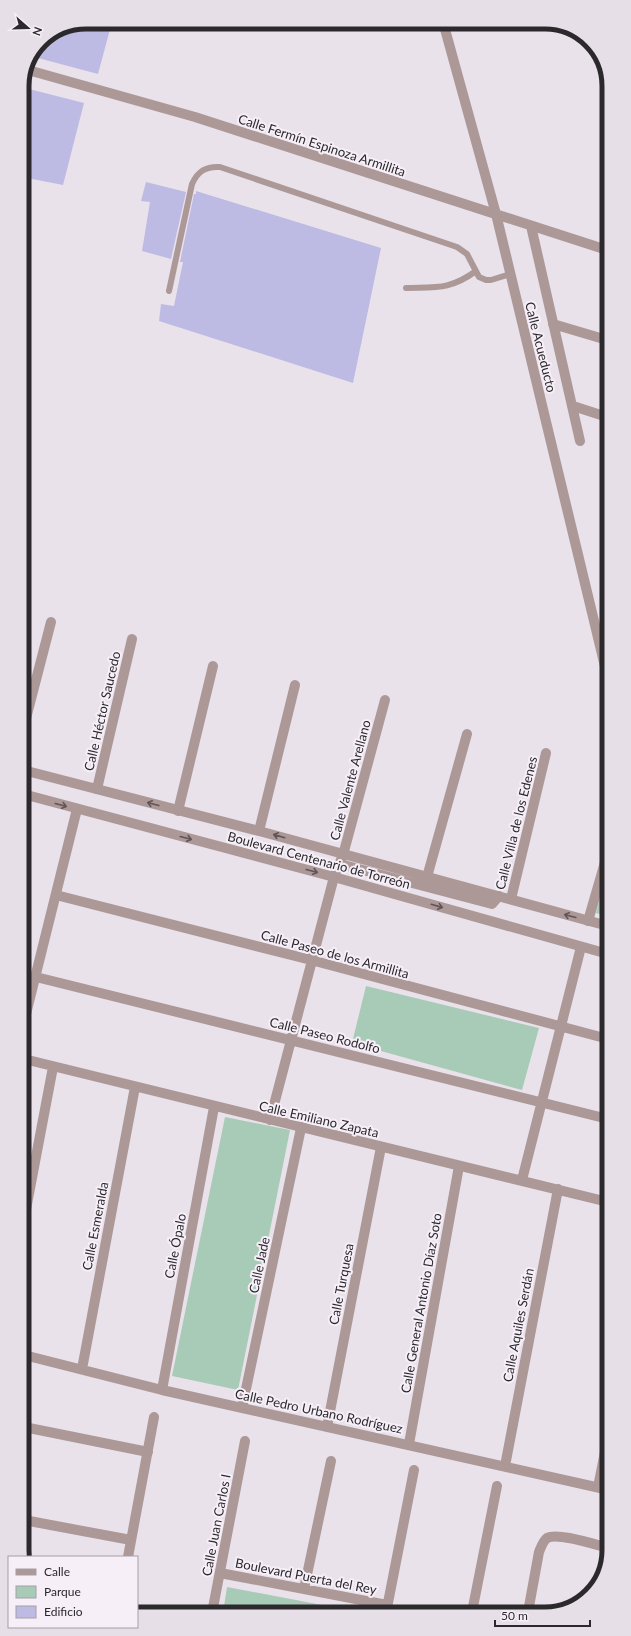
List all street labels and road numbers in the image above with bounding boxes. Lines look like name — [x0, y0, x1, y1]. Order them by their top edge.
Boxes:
street label: Calle Fermín Espinoza Armillita — [236, 110, 408, 180]
street label: Calle Acueducto — [522, 300, 560, 394]
street label: Calle Héctor Saucedo — [80, 650, 124, 772]
street label: Calle Valente Arellano — [326, 718, 374, 842]
street label: Calle Villa de los Edenes — [492, 754, 540, 891]
street label: Boulevard Centenario de Torreón — [226, 828, 412, 892]
street label: Calle Paseo de los Armillita — [259, 926, 411, 982]
street label: Calle Paseo Rodolfo — [268, 1014, 382, 1056]
street label: Calle Emiliano Zapata — [258, 1097, 380, 1141]
street label: Calle Esmeralda — [79, 1180, 111, 1272]
street label: Calle Ópalo — [161, 1212, 189, 1280]
street label: Calle General Antonio Díaz Soto — [397, 1212, 445, 1394]
street label: Calle Jade — [245, 1235, 273, 1295]
street label: Calle Turquesa — [325, 1242, 357, 1326]
street label: Calle Aquiles Serdán — [499, 1267, 537, 1383]
street label: Calle Pedro Urbano Rodríguez — [234, 1385, 404, 1437]
street label: Calle Juan Carlos I — [198, 1473, 234, 1577]
street label: Boulevard Puerta del Rey — [234, 1554, 378, 1598]

